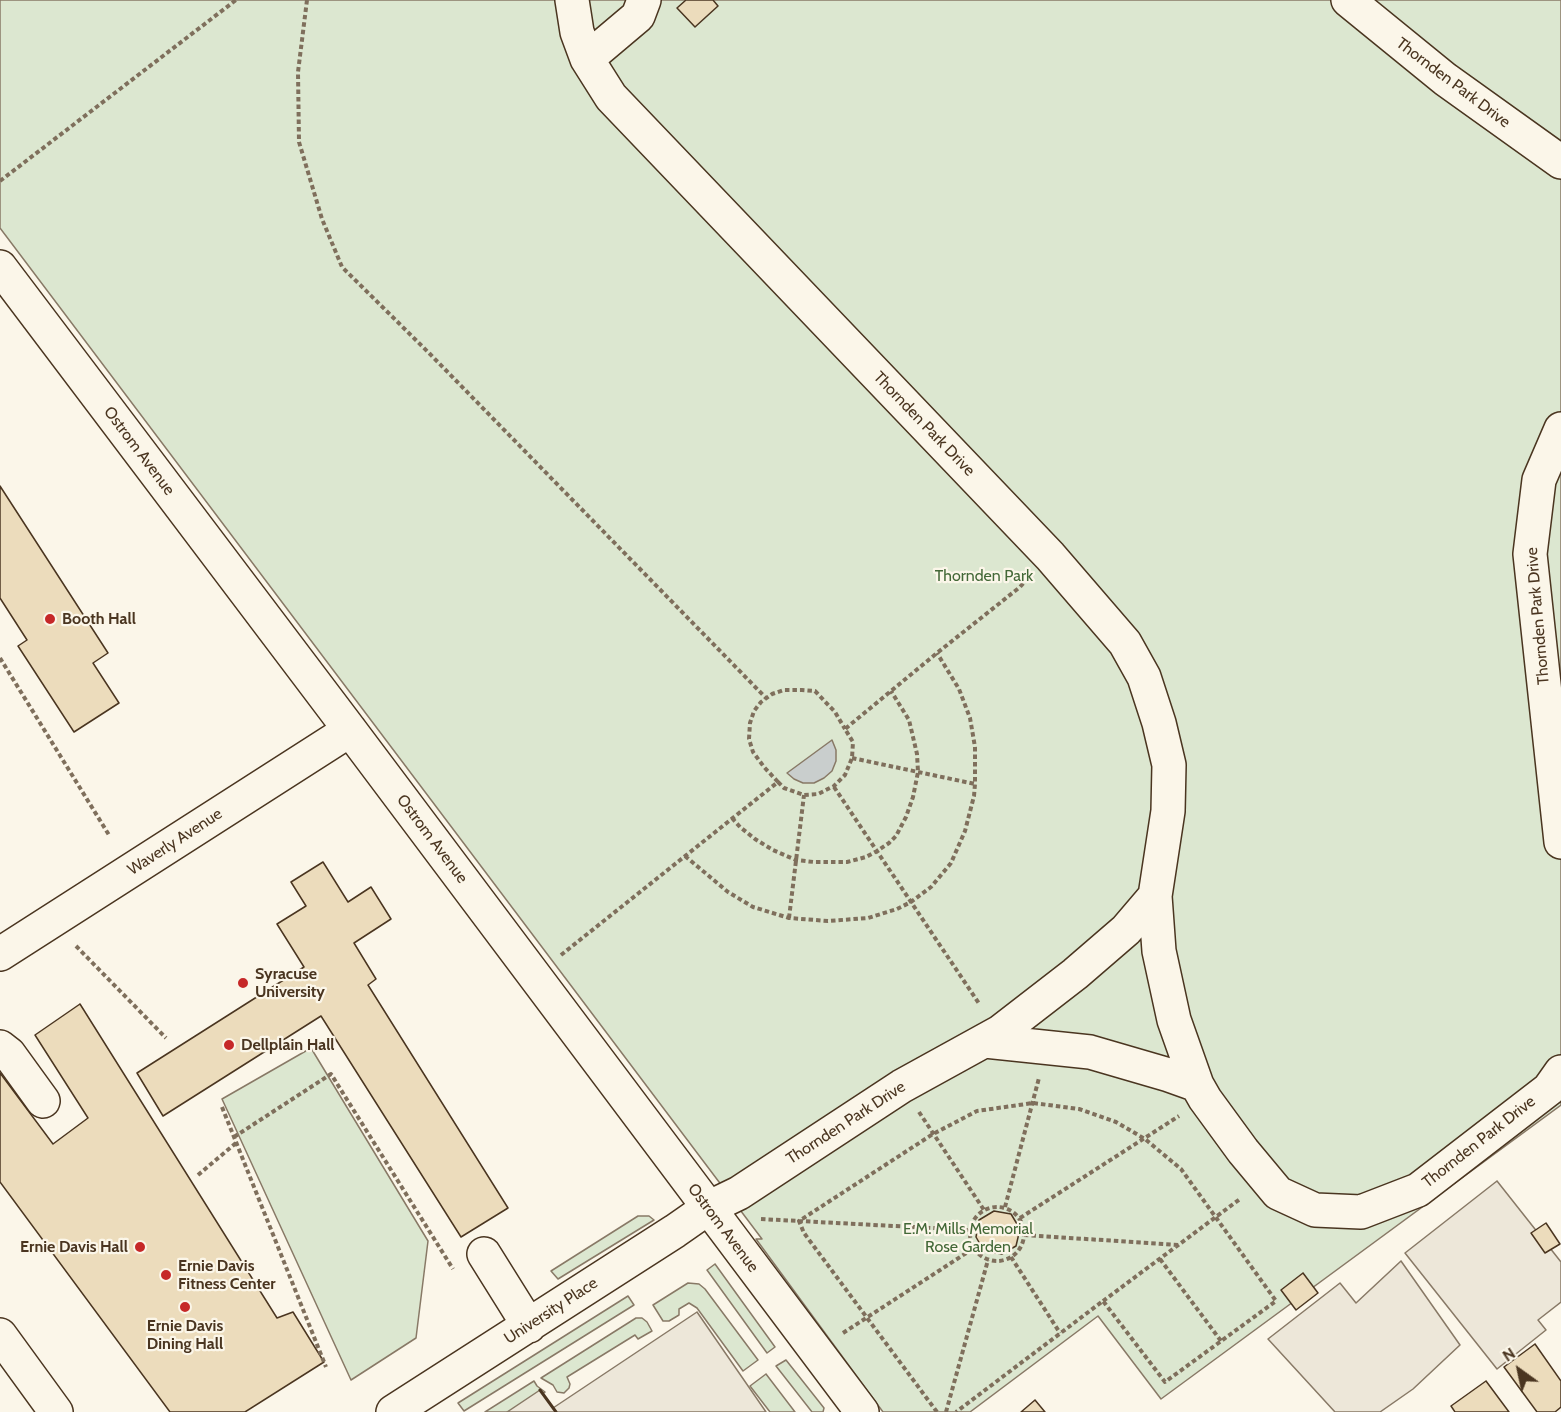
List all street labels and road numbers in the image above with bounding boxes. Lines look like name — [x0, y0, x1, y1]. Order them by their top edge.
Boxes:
street label: Thornden Park Drive — [1392, 34, 1514, 132]
street label: Thornden Park Drive — [869, 368, 979, 480]
street label: Ostrom Avenue — [99, 403, 179, 499]
street label: Thornden Park Drive — [1522, 547, 1554, 685]
street label: Ostrom Avenue — [392, 791, 472, 887]
street label: Waverly Avenue — [124, 804, 226, 880]
street label: Thornden Park Drive — [783, 1077, 909, 1169]
street label: Thornden Park Drive — [1419, 1092, 1539, 1192]
street label: Ostrom Avenue — [683, 1180, 763, 1276]
street label: University Place — [501, 1274, 601, 1348]

